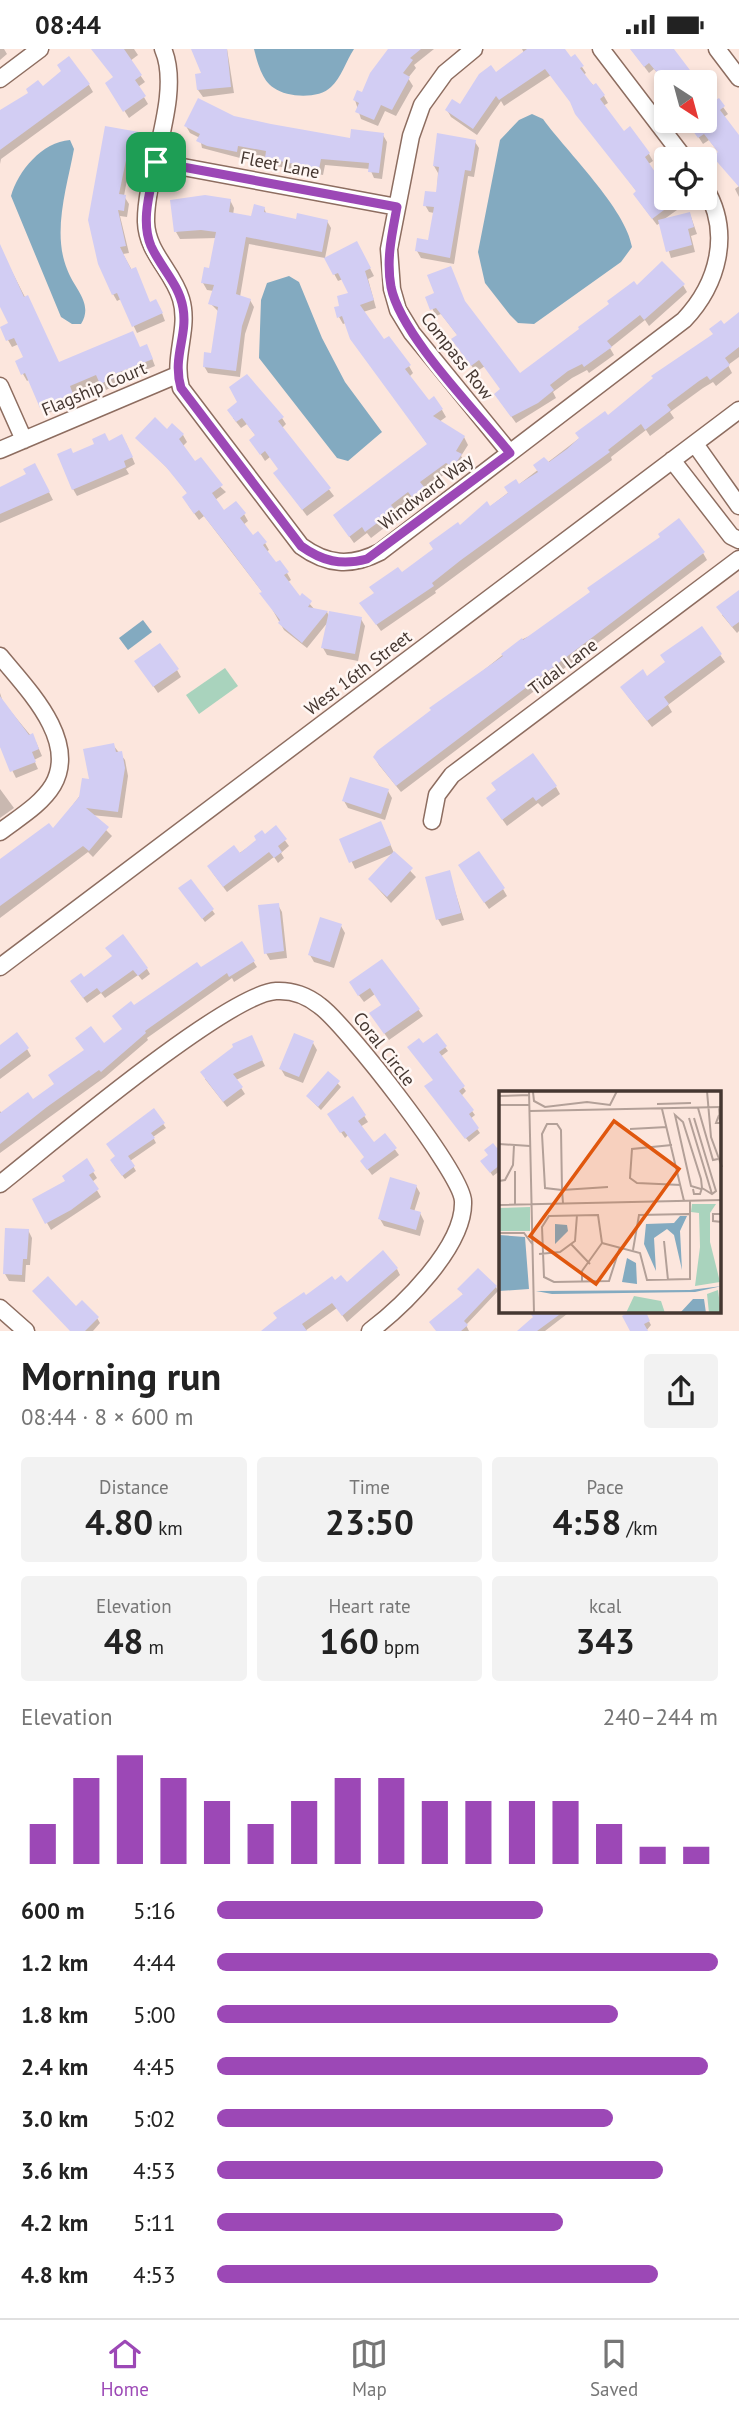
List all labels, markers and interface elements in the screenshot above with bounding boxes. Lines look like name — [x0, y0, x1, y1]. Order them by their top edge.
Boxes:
text: 08:44 — [35, 8, 101, 41]
north arrow — [654, 70, 718, 133]
map controls — [654, 70, 717, 210]
pin — [126, 132, 186, 192]
icon: arrive — [137, 143, 175, 181]
street label: Fleet Lane — [238, 146, 322, 183]
button: locate — [654, 147, 717, 210]
street label: Compass Row — [416, 307, 499, 405]
street label: Flagship Court — [38, 356, 150, 421]
street label: Windward Way — [374, 448, 478, 535]
street label: West 16th Street — [300, 625, 416, 720]
street label: Tidal Lane — [524, 633, 602, 700]
street label: Coral Circle — [348, 1007, 421, 1091]
inset map — [499, 1091, 722, 1314]
text: Morning run — [21, 1351, 221, 1400]
button: share — [644, 1354, 718, 1428]
text: 08:44 · 8 × 600 m — [21, 1402, 193, 1431]
text: Distance — [99, 1475, 169, 1499]
text: Time — [349, 1475, 390, 1499]
text: Pace — [587, 1475, 624, 1499]
text: 4.80 — [85, 1499, 153, 1545]
text: 23:50 — [325, 1499, 414, 1545]
text: 4:58 — [553, 1499, 621, 1545]
text: km — [153, 1516, 183, 1540]
text: /km — [621, 1516, 658, 1540]
text: Elevation — [96, 1594, 172, 1618]
text: Heart rate — [328, 1594, 411, 1618]
text: kcal — [589, 1594, 621, 1618]
text: 48 — [104, 1618, 143, 1664]
text: 160 — [319, 1618, 379, 1664]
text: 343 — [575, 1618, 635, 1664]
text: m — [143, 1635, 164, 1659]
text: bpm — [379, 1635, 420, 1659]
text: Elevation — [21, 1702, 113, 1731]
text: 240–244 m — [603, 1702, 718, 1731]
text: 600 m — [21, 1896, 84, 1925]
text: 5:16 — [133, 1896, 176, 1925]
text: 1.2 km — [21, 1948, 88, 1977]
text: 4:44 — [133, 1948, 176, 1977]
text: 1.8 km — [21, 2000, 88, 2029]
text: 5:00 — [133, 2000, 176, 2029]
text: 2.4 km — [21, 2052, 88, 2081]
text: 4:45 — [133, 2052, 176, 2081]
text: 3.0 km — [21, 2104, 88, 2133]
text: 5:02 — [133, 2104, 176, 2133]
text: 3.6 km — [21, 2156, 88, 2185]
text: 4:53 — [133, 2156, 176, 2185]
text: 4.2 km — [21, 2208, 88, 2237]
text: 5:11 — [133, 2208, 176, 2237]
text: 4.8 km — [21, 2260, 88, 2289]
text: 4:53 — [133, 2260, 176, 2289]
tab: Home — [101, 2335, 149, 2401]
tab: Map — [350, 2335, 388, 2401]
tab: Saved — [590, 2335, 638, 2401]

